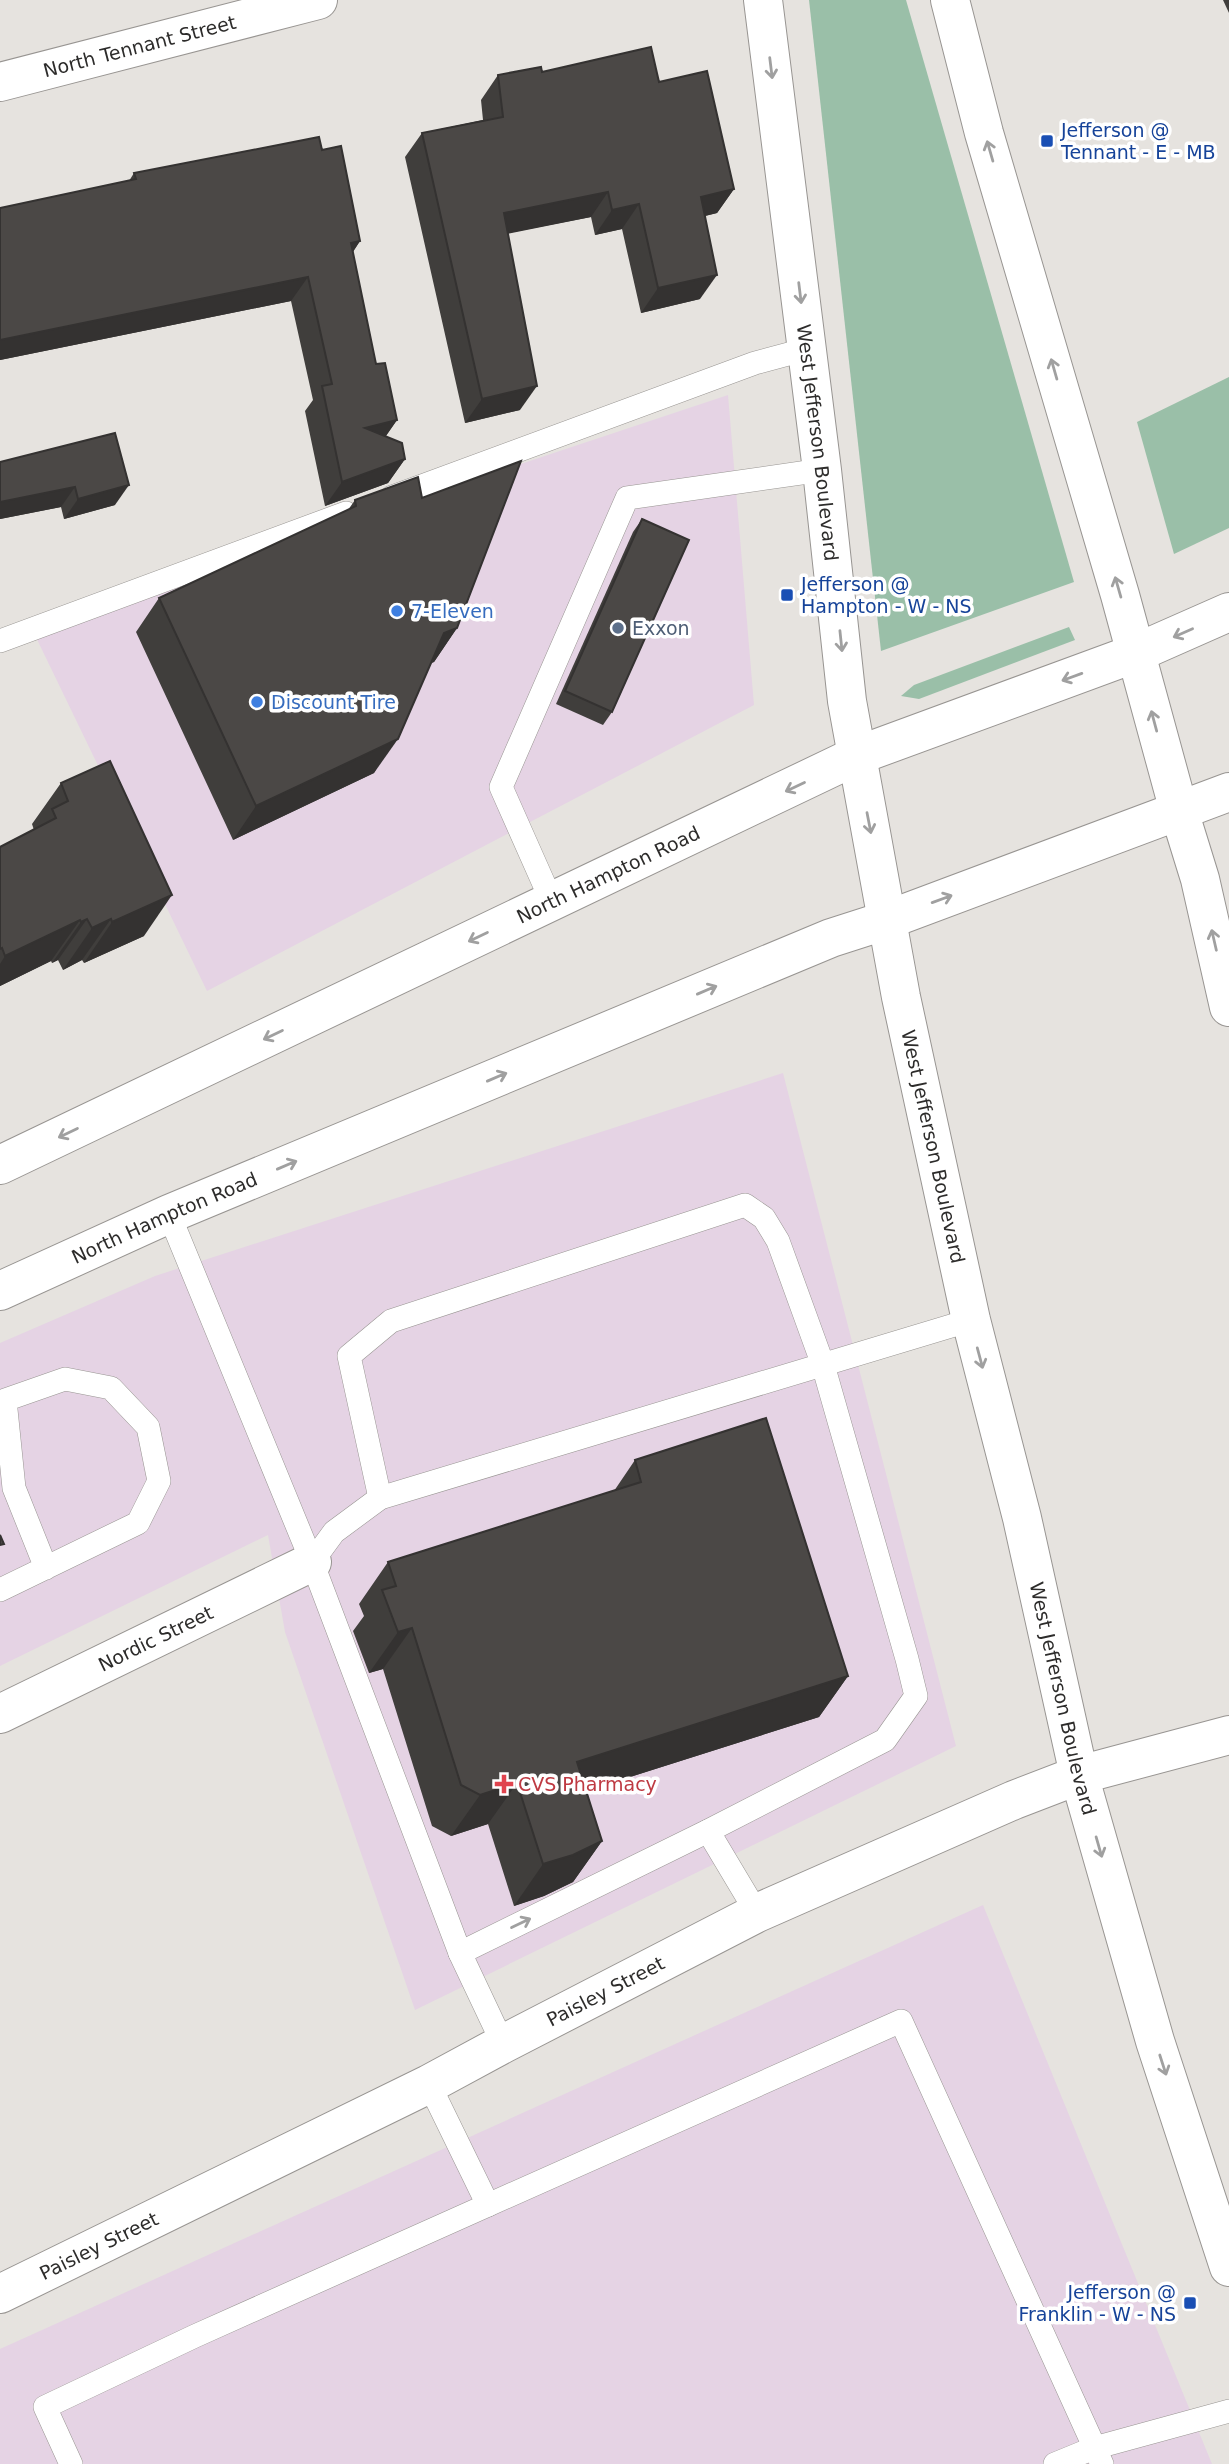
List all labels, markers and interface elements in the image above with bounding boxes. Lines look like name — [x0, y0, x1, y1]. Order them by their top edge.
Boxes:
street label: North Tennant Street — [41, 11, 238, 81]
one-way arrow — [765, 56, 778, 79]
place label: Jefferson @ Tennant - E - MB — [1060, 119, 1216, 163]
marker: Jefferson @ Tennant - E - MB — [1039, 133, 1055, 149]
one-way arrow — [982, 140, 995, 162]
one-way arrow — [794, 282, 807, 304]
street label: West Jefferson Boulevard — [793, 323, 843, 562]
one-way arrow — [1046, 358, 1059, 380]
place label: Jefferson @ Hampton - W - NS — [800, 573, 972, 617]
one-way arrow — [1111, 576, 1124, 598]
marker: Jefferson @ Hampton - W - NS — [779, 587, 795, 603]
place label: 7-Eleven — [411, 600, 494, 622]
marker: 7-Eleven — [389, 603, 405, 619]
place label: Exxon — [632, 617, 690, 639]
marker: Exxon — [610, 620, 626, 636]
one-way arrow — [1172, 627, 1194, 640]
one-way arrow — [834, 629, 847, 652]
one-way arrow — [1062, 671, 1084, 684]
place label: Discount Tire — [271, 691, 396, 713]
marker: Discount Tire — [249, 694, 265, 710]
one-way arrow — [1147, 710, 1160, 732]
one-way arrow — [785, 781, 806, 794]
one-way arrow — [862, 811, 876, 834]
street label: North Hampton Road — [513, 821, 703, 928]
one-way arrow — [930, 892, 952, 905]
one-way arrow — [1207, 929, 1220, 952]
one-way arrow — [468, 931, 489, 944]
one-way arrow — [695, 982, 717, 995]
street label: West Jefferson Boulevard — [897, 1028, 969, 1265]
one-way arrow — [263, 1029, 284, 1042]
one-way arrow — [485, 1070, 507, 1083]
one-way arrow — [58, 1127, 79, 1140]
one-way arrow — [275, 1157, 297, 1170]
street label: North Hampton Road — [68, 1167, 261, 1268]
one-way arrow — [974, 1346, 987, 1369]
street label: West Jefferson Boulevard — [1026, 1580, 1101, 1818]
street label: Nordic Street — [95, 1601, 217, 1675]
place label: CVS Pharmacy — [518, 1773, 657, 1795]
marker: CVS Pharmacy — [496, 1776, 512, 1792]
one-way arrow — [1094, 1836, 1107, 1858]
one-way arrow — [510, 1915, 531, 1929]
street label: Paisley Street — [543, 1952, 668, 2031]
one-way arrow — [1158, 2054, 1170, 2076]
street label: Paisley Street — [36, 2207, 162, 2284]
place label: Jefferson @ Franklin - W - NS — [1018, 2281, 1176, 2325]
marker: Jefferson @ Franklin - W - NS — [1182, 2295, 1198, 2311]

